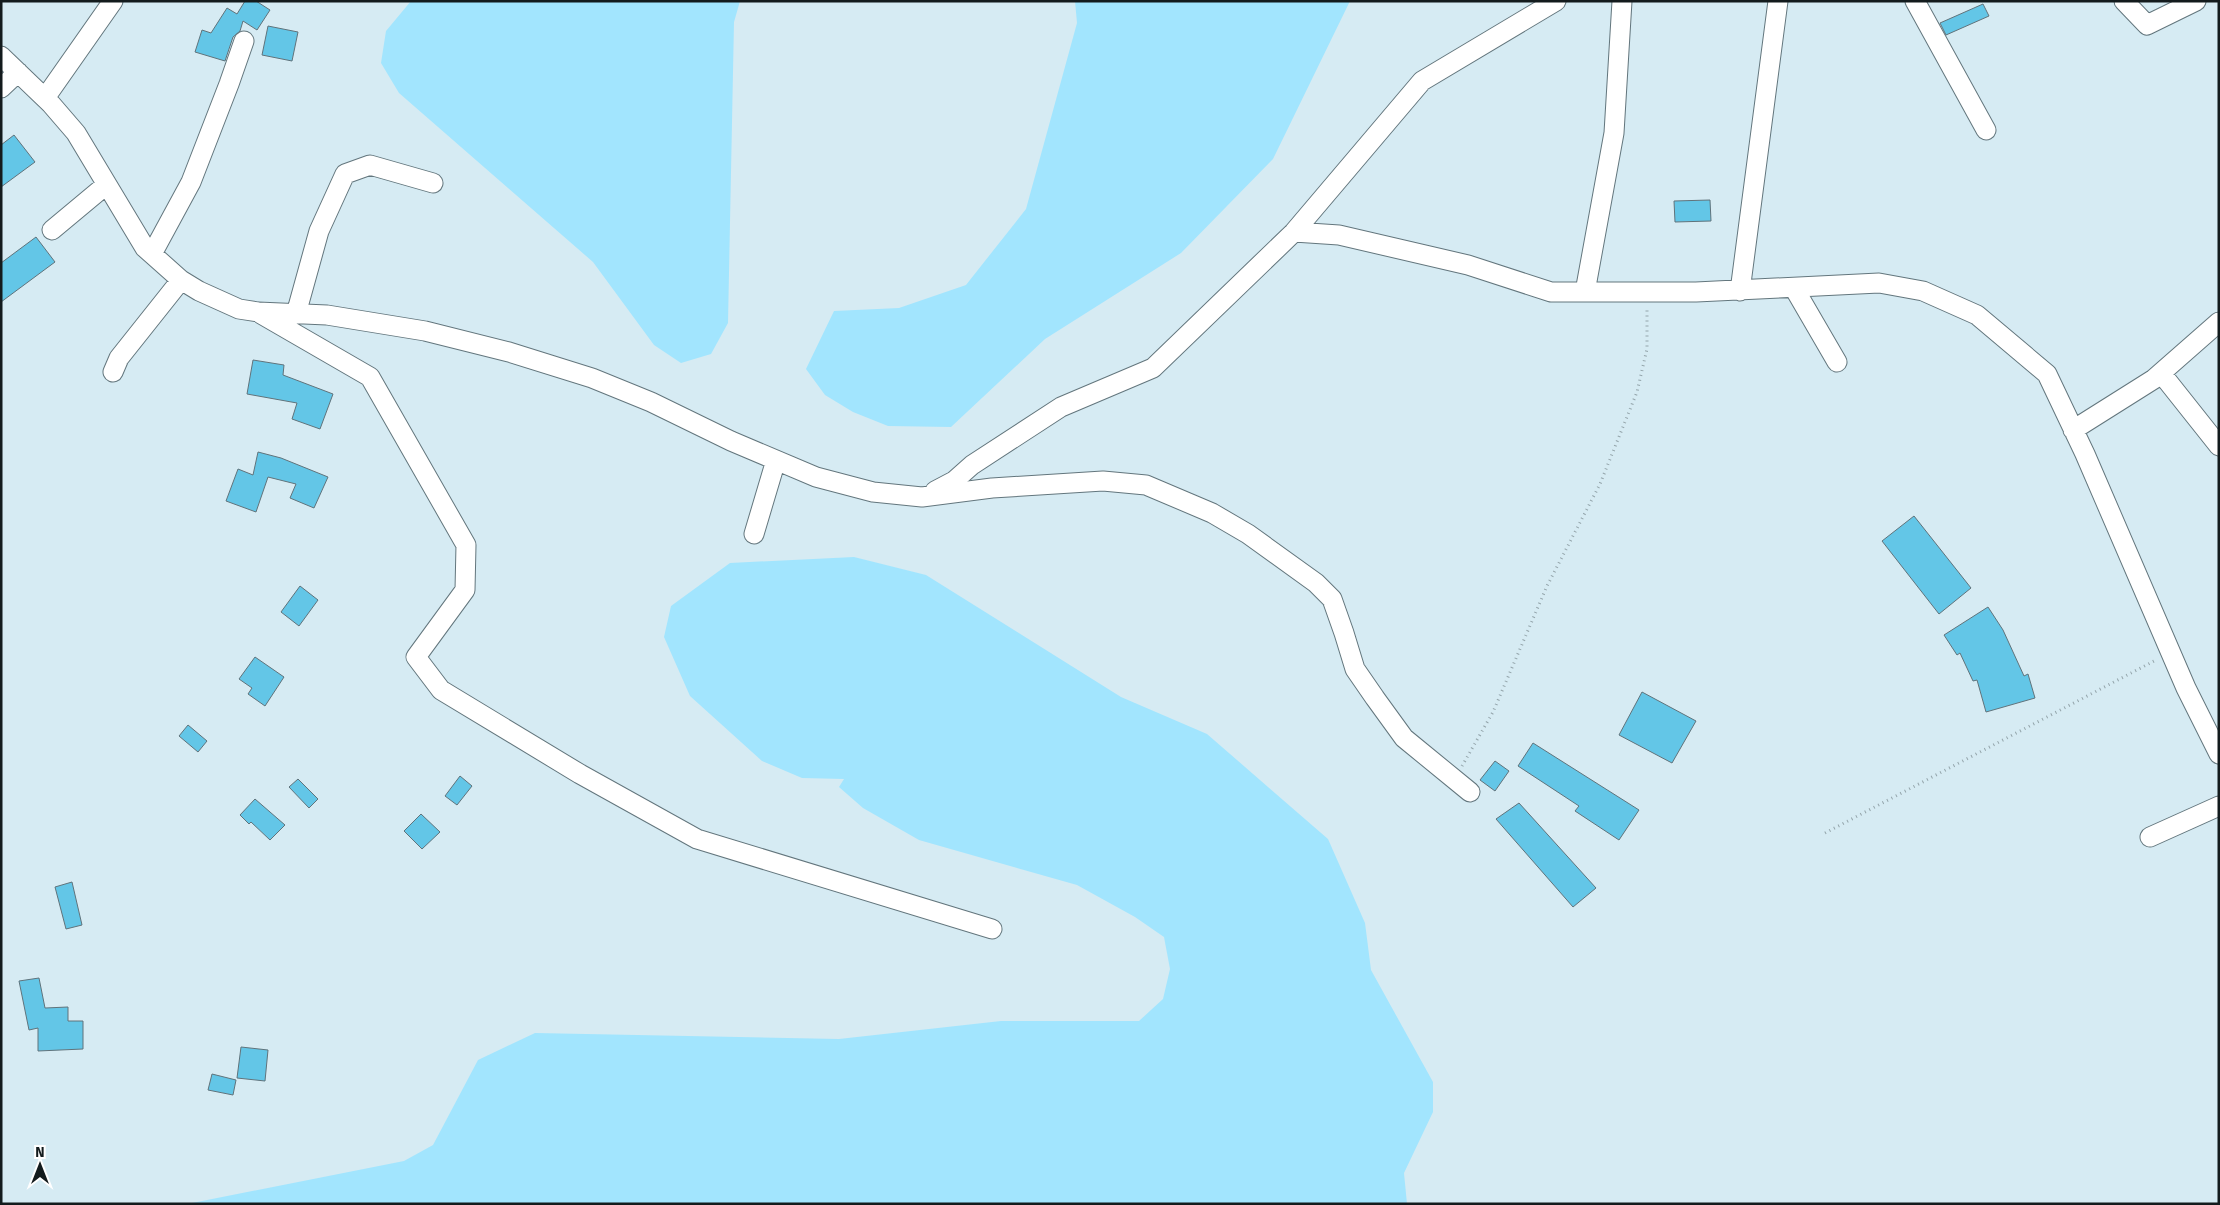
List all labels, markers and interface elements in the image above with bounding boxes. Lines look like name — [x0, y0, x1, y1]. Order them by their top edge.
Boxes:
north arrow — [15, 1140, 65, 1190]
text: N — [35, 1144, 45, 1161]

